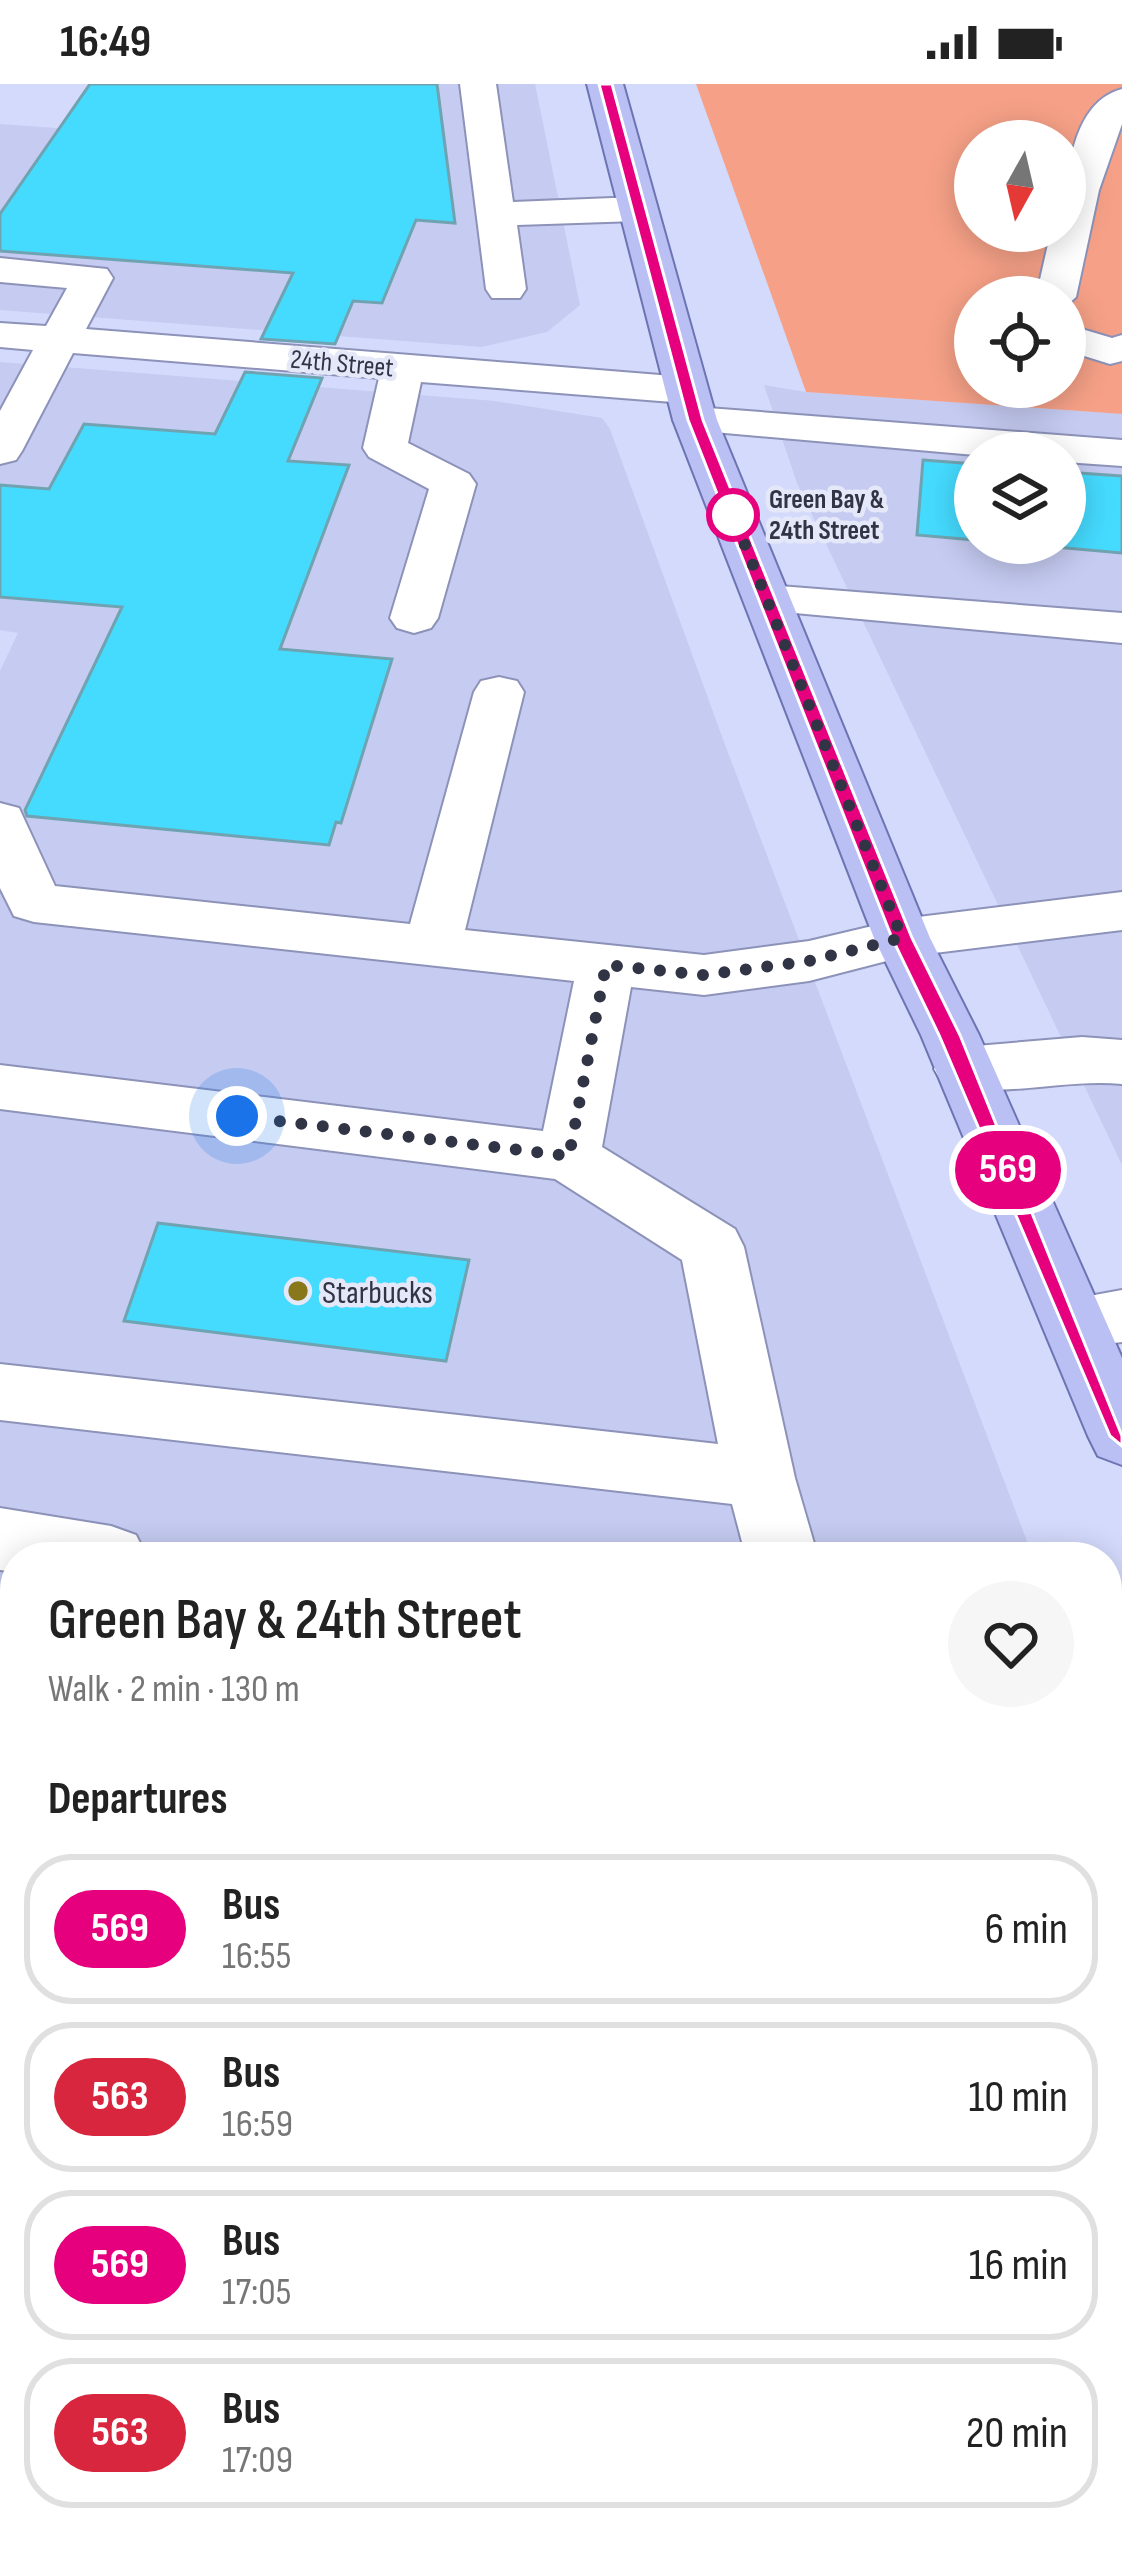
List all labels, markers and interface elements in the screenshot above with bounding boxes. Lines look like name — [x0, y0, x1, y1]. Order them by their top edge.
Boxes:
text: 16:49 — [60, 15, 151, 70]
north arrow — [954, 120, 1086, 252]
map controls — [954, 120, 1086, 564]
button: locate — [954, 276, 1086, 408]
street label: 24th Street — [289, 344, 395, 384]
button: layers — [954, 432, 1086, 564]
place label: Green Bay & 24th Street — [769, 484, 885, 547]
marker: Green Bay & 24th Street — [708, 490, 758, 540]
your location — [207, 1086, 267, 1146]
line badge: 569 — [939, 1131, 1077, 1209]
text: 569 — [979, 1144, 1037, 1195]
place label: Starbucks — [322, 1273, 433, 1313]
marker: Starbucks — [285, 1278, 311, 1304]
button: heart — [948, 1581, 1074, 1707]
text: Green Bay & 24th Street — [48, 1587, 522, 1655]
text: Walk · 2 min · 130 m — [48, 1666, 300, 1713]
text: Departures — [48, 1772, 227, 1827]
text: Bus — [222, 1878, 280, 1933]
text: 6 min — [985, 1902, 1068, 1957]
text: 569 — [91, 1903, 149, 1954]
text: 16:55 — [222, 1933, 291, 1980]
text: Bus — [222, 2046, 280, 2101]
text: 10 min — [969, 2070, 1068, 2125]
text: 563 — [91, 2071, 149, 2122]
text: 16:59 — [222, 2101, 293, 2148]
text: Bus — [222, 2214, 280, 2269]
text: 16 min — [969, 2238, 1068, 2293]
text: 569 — [91, 2239, 149, 2290]
text: 17:05 — [222, 2269, 291, 2316]
text: Bus — [222, 2382, 280, 2437]
text: 20 min — [966, 2406, 1068, 2461]
text: 563 — [91, 2407, 149, 2458]
text: 17:09 — [222, 2437, 293, 2484]

